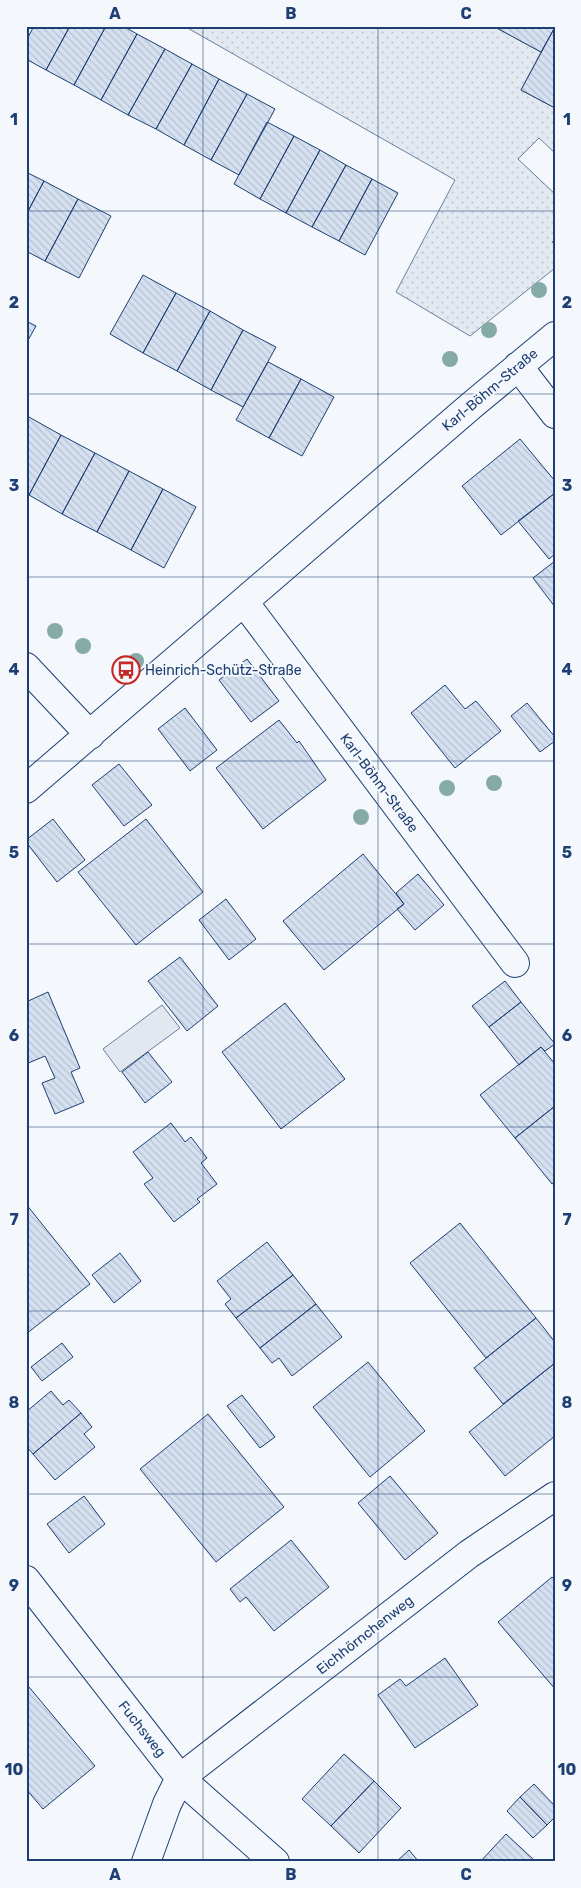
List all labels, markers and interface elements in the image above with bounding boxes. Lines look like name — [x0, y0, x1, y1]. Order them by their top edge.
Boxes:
text: A — [109, 4, 121, 23]
text: B — [285, 4, 297, 23]
text: C — [460, 4, 472, 23]
text: 1 — [10, 110, 18, 129]
text: 1 — [563, 110, 571, 129]
text: 2 — [9, 293, 19, 312]
text: 2 — [562, 293, 572, 312]
street label: Karl-Böhm-Straße — [439, 345, 541, 435]
text: 3 — [9, 476, 19, 495]
text: 3 — [562, 476, 572, 495]
bus stop icon: Heinrich-Schütz-Straße — [111, 655, 141, 685]
text: 4 — [9, 660, 20, 679]
text: 4 — [562, 660, 573, 679]
place label: Heinrich-Schütz-Straße — [145, 662, 302, 679]
street label: Karl-Böhm-Straße — [336, 730, 422, 836]
text: 5 — [9, 843, 19, 862]
text: 5 — [562, 843, 572, 862]
text: 6 — [9, 1026, 19, 1045]
text: 6 — [562, 1026, 572, 1045]
text: 7 — [9, 1210, 19, 1229]
text: 7 — [562, 1210, 572, 1229]
text: 8 — [9, 1393, 20, 1412]
text: 8 — [562, 1393, 573, 1412]
text: 9 — [9, 1576, 19, 1595]
text: 9 — [562, 1576, 572, 1595]
street label: Eichhörnchenweg — [313, 1592, 417, 1678]
street label: Fuchsweg — [115, 1697, 169, 1761]
text: 10 — [5, 1760, 24, 1779]
text: 10 — [558, 1760, 577, 1779]
text: A — [109, 1865, 121, 1884]
text: B — [285, 1865, 297, 1884]
text: C — [460, 1865, 472, 1884]

